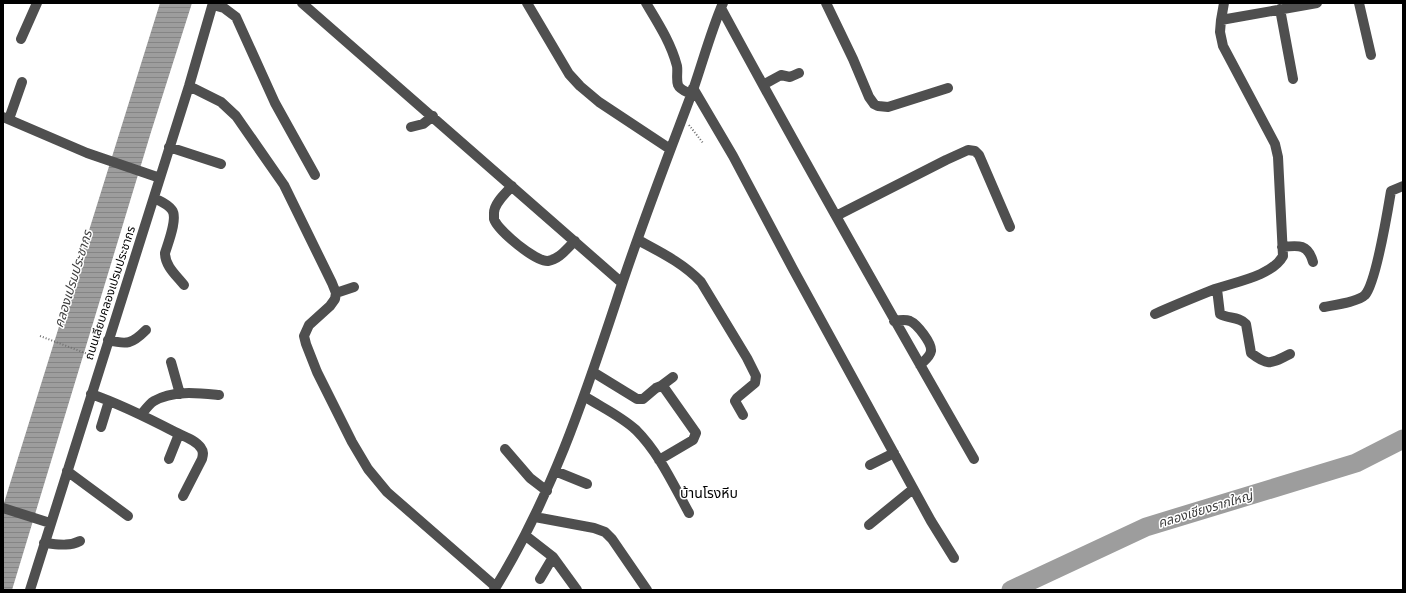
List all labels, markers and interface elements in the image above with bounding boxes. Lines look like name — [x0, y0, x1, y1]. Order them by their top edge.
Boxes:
street label: ถนนเลียบคลองเปรมประชากร — [81, 224, 139, 362]
water label: คลองเปรมประชากร — [50, 227, 96, 330]
district label: บ้านโรงหีบ — [680, 484, 738, 502]
water label: คลองเชียงรากใหญ่ — [1156, 486, 1256, 531]

